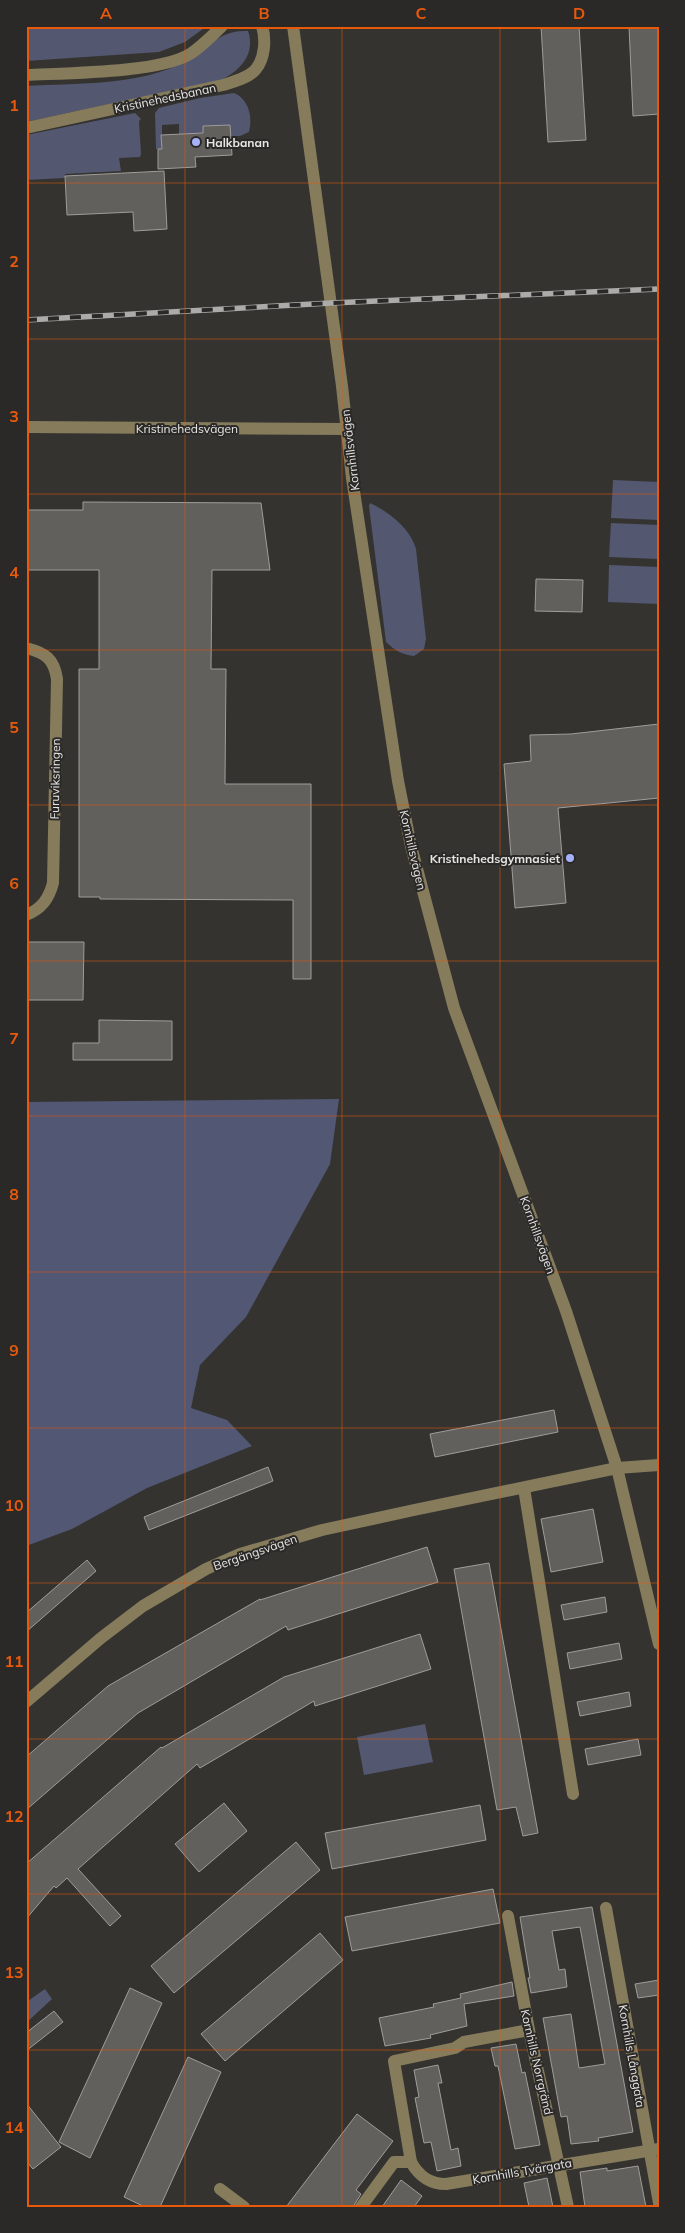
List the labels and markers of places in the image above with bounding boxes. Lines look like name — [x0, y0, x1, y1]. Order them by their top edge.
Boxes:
place label: Halkbanan — [206, 135, 269, 150]
marker: Halkbanan — [190, 136, 202, 148]
place label: Kristinehedsgymnasiet — [430, 851, 560, 866]
marker: Kristinehedsgymnasiet — [564, 852, 576, 864]

